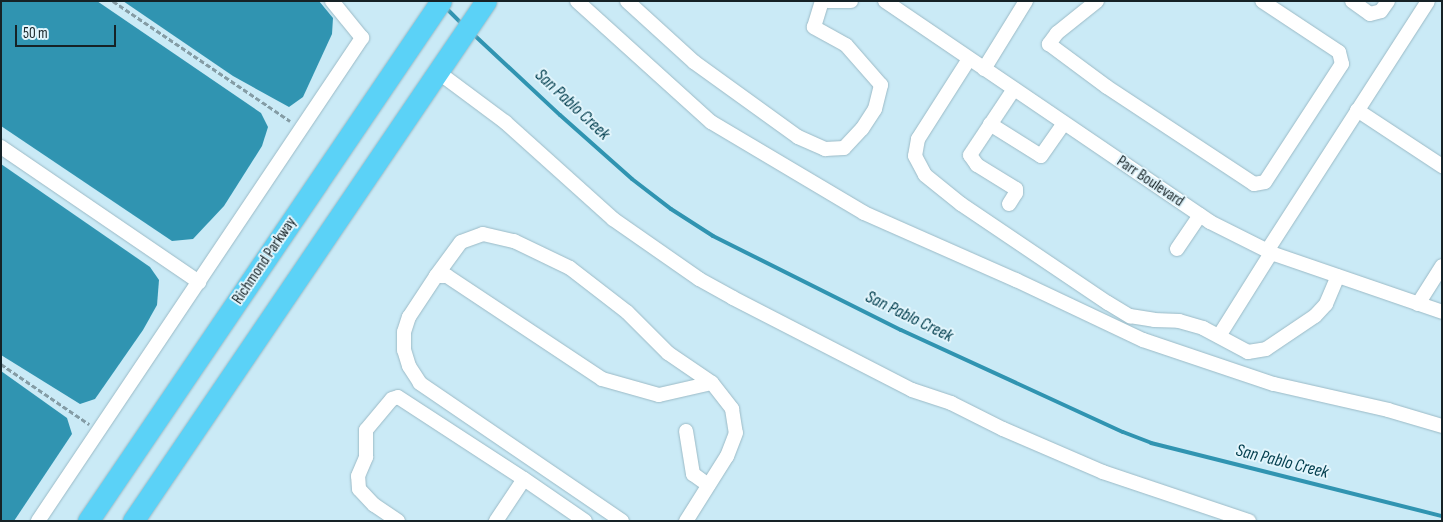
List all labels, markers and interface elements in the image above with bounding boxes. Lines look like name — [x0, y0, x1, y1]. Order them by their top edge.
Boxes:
scale bar — [18, 15, 119, 47]
text: 50 m — [23, 24, 48, 43]
water label: San Pablo Creek — [530, 65, 614, 145]
street label: Parr Boulevard — [1113, 152, 1187, 212]
street label: Richmond Parkway — [229, 214, 301, 308]
water label: San Pablo Creek — [862, 287, 956, 347]
water label: San Pablo Creek — [1233, 440, 1331, 484]

